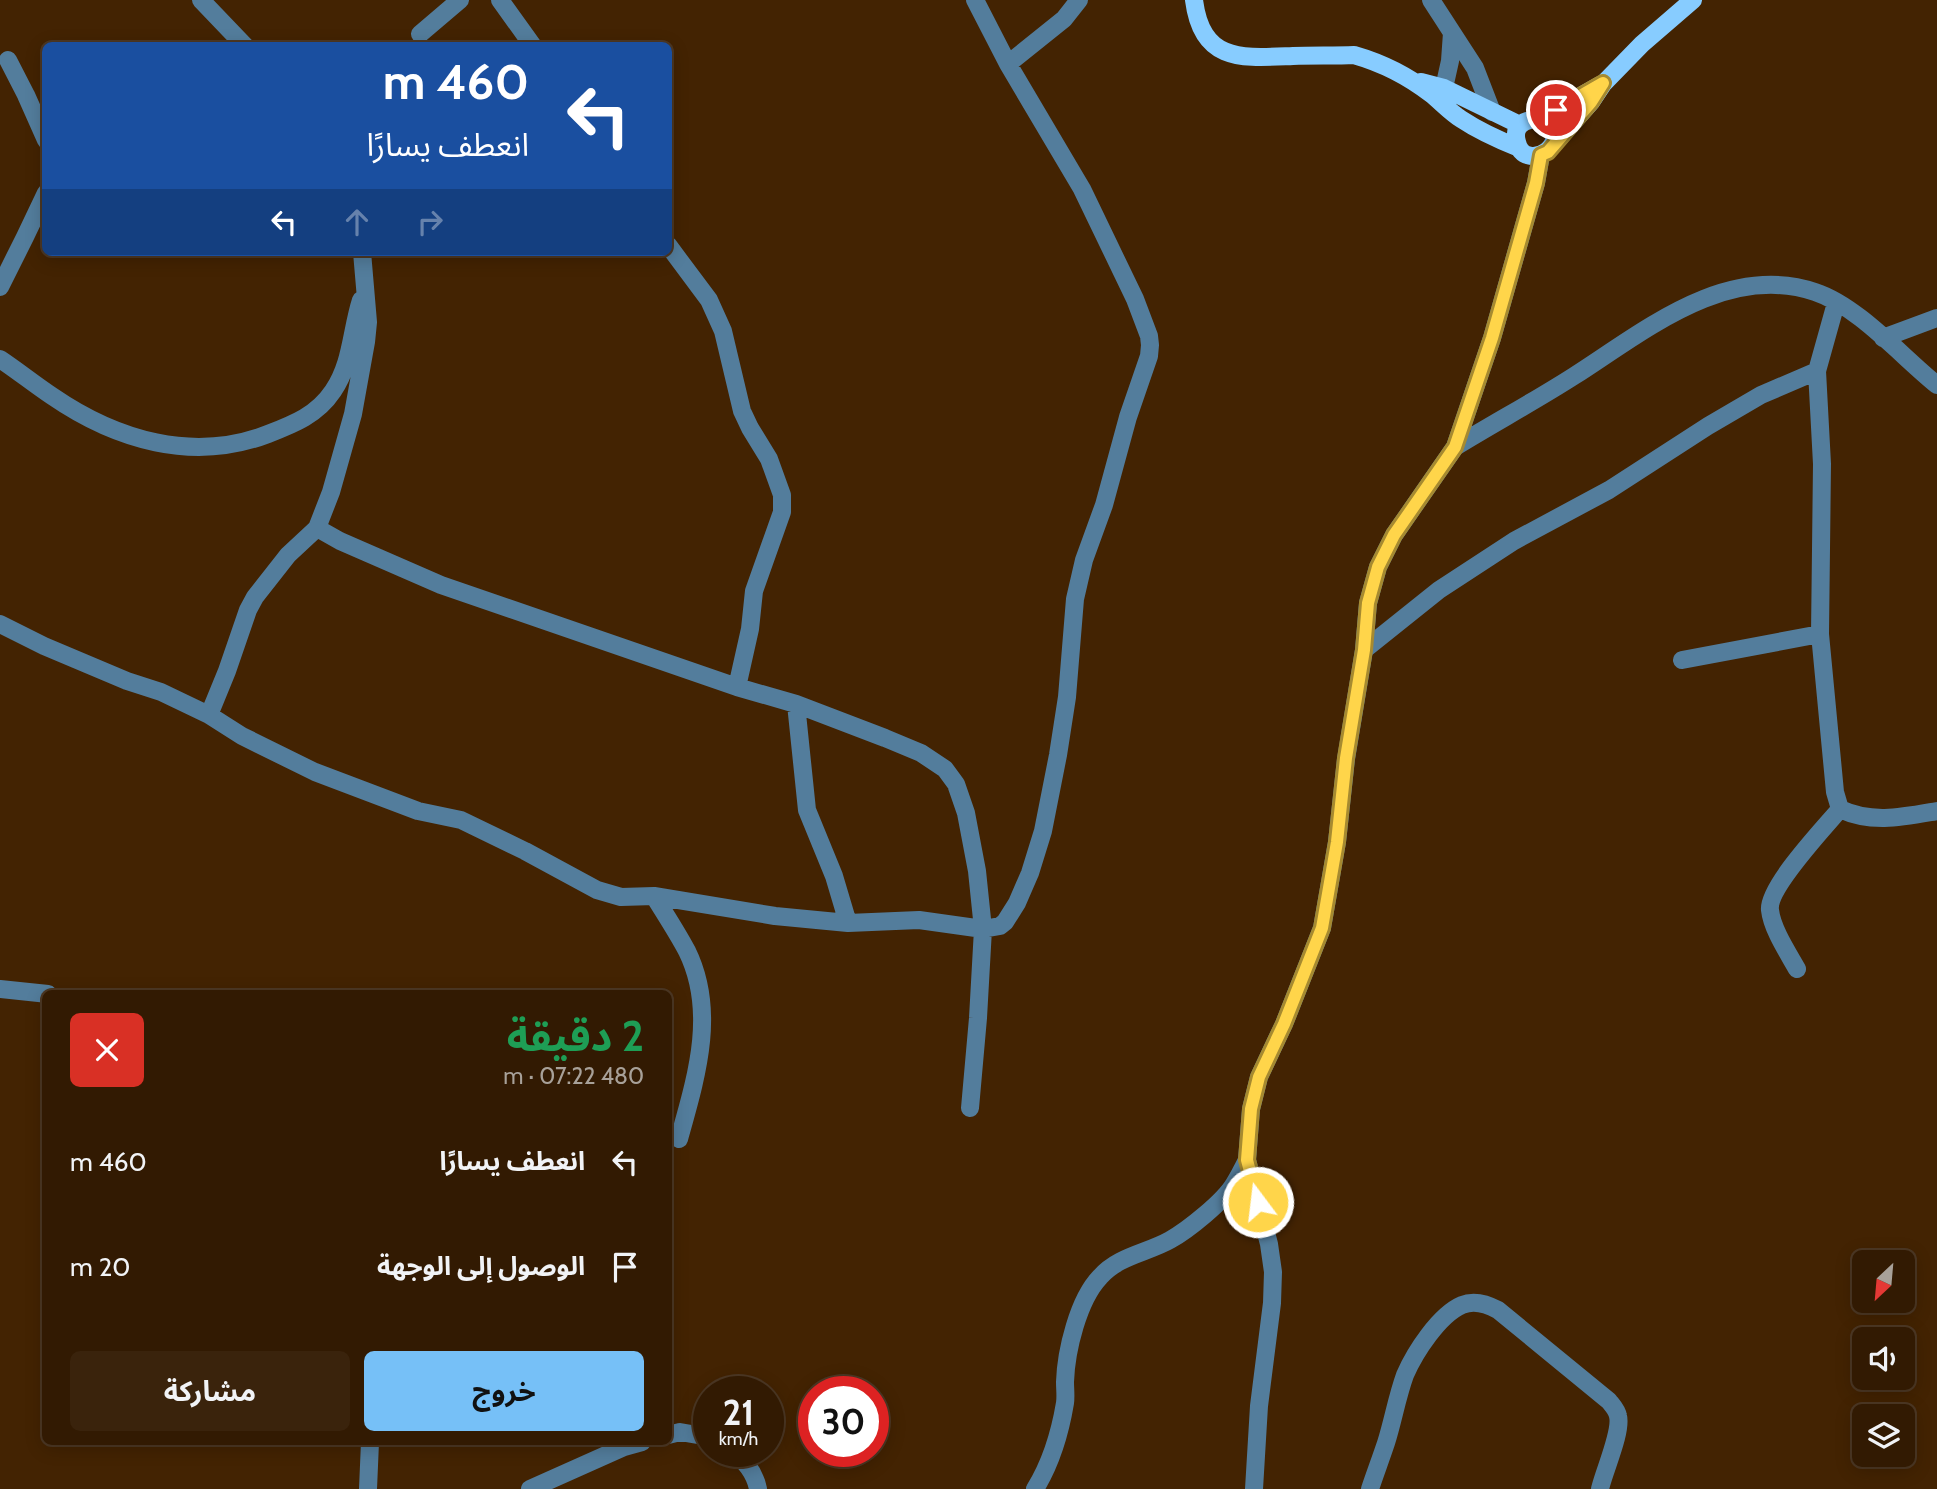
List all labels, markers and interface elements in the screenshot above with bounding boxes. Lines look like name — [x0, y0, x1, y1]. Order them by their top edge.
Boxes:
text: 460 m — [383, 52, 529, 111]
icon: left — [553, 70, 644, 161]
pin — [1526, 80, 1586, 140]
icon: arrive — [1537, 91, 1575, 129]
text: انعطف يسارًا — [366, 125, 529, 164]
icon: left — [265, 203, 303, 241]
icon: ahead — [338, 203, 376, 241]
icon: right — [411, 203, 449, 241]
text: 2 دقيقة — [507, 1010, 644, 1062]
button: close — [70, 1013, 144, 1087]
text: 480 m · 07:22 — [503, 1062, 644, 1090]
icon: left — [606, 1143, 644, 1181]
text: انعطف يسارًا — [439, 1145, 585, 1177]
text: 460 m — [70, 1146, 147, 1178]
position arrow — [1221, 1165, 1295, 1239]
icon: arrive — [606, 1248, 644, 1286]
text: الوصول إلى الوجهة — [377, 1250, 585, 1282]
north arrow — [1852, 1250, 1914, 1312]
map controls — [1852, 1250, 1915, 1467]
text: 20 m — [70, 1251, 130, 1283]
button: sound — [1852, 1327, 1915, 1390]
button: مشاركة — [70, 1351, 350, 1431]
button: خروج — [364, 1351, 644, 1431]
speed limit sign: 30 — [798, 1376, 889, 1467]
text: 21 — [723, 1391, 754, 1434]
button: layers — [1852, 1404, 1915, 1467]
text: km/h — [719, 1428, 758, 1450]

